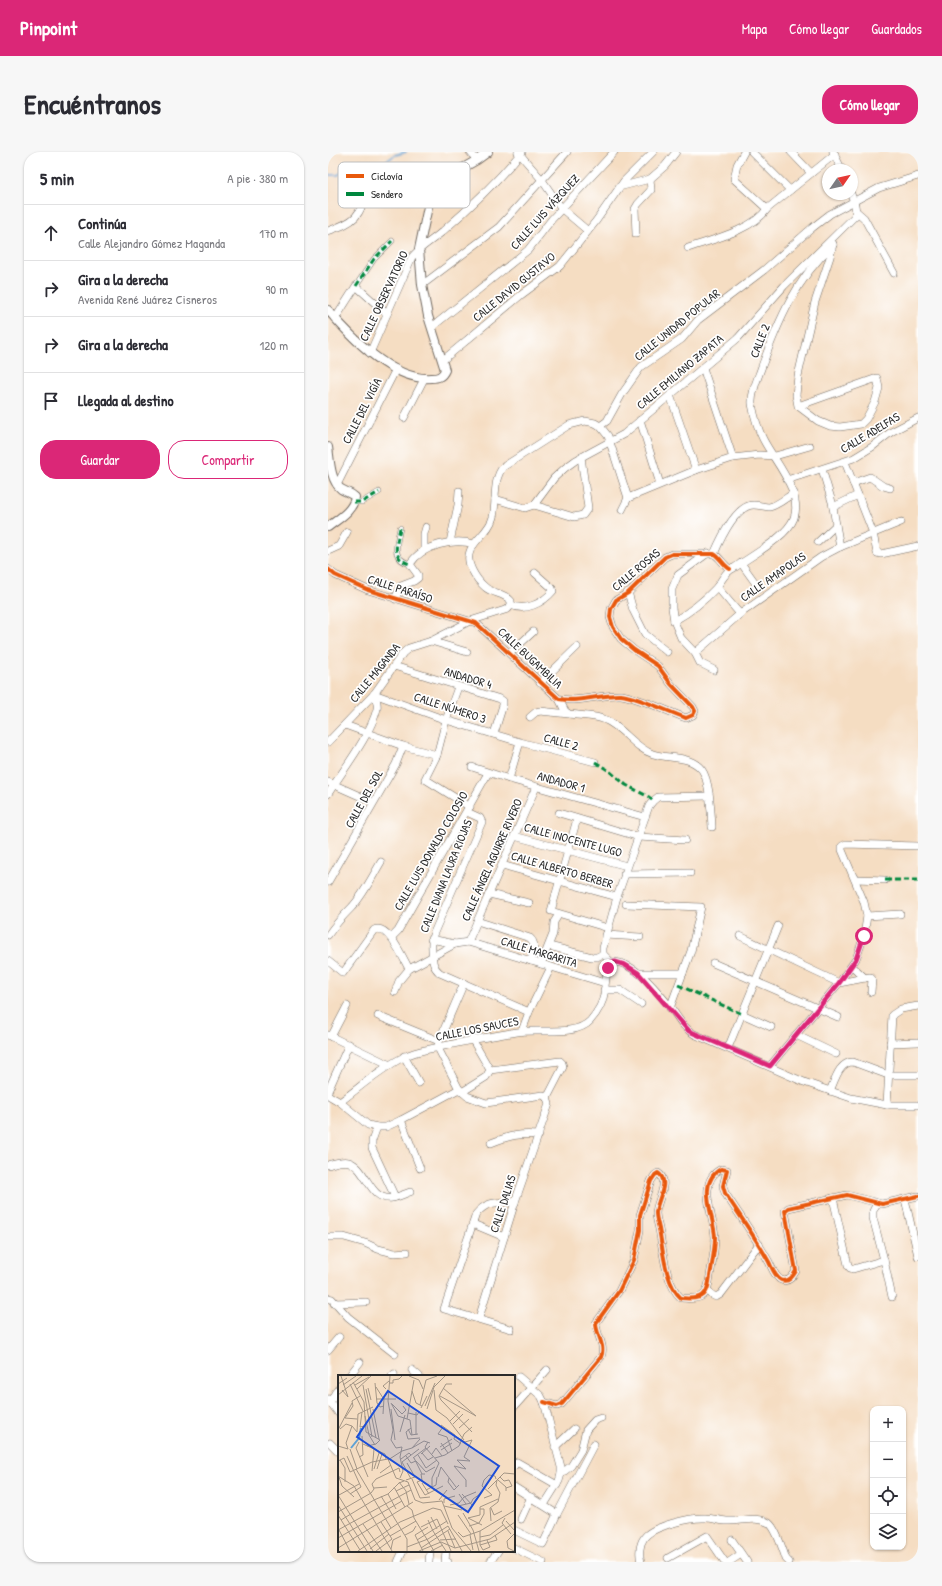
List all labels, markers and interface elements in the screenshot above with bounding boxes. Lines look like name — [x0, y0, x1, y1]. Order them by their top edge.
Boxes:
text: Pinpoint — [20, 15, 77, 41]
text: Mapa — [742, 19, 767, 38]
text: Cómo llegar — [789, 19, 849, 38]
text: Guardados — [871, 19, 922, 38]
text: Encuéntranos — [24, 85, 161, 123]
button: Cómo llegar — [822, 85, 918, 124]
legend — [338, 162, 470, 208]
north arrow — [822, 164, 858, 200]
text: 5 min — [40, 167, 74, 190]
text: A pie · 380 m — [227, 169, 288, 187]
text: Ciclovía — [371, 169, 403, 183]
street label: CALLE LUIS VÁZQUEZ — [506, 170, 583, 253]
text: Sendero — [371, 187, 403, 201]
text: Continúa — [78, 213, 126, 234]
icon: ahead — [40, 222, 62, 244]
text: 170 m — [259, 224, 288, 242]
text: Calle Alejandro Gómez Maganda — [78, 234, 225, 252]
street label: CALLE OBSERVATORIO — [355, 247, 412, 344]
street label: CALLE DAVID GUSTAVO — [469, 248, 559, 325]
text: Gira a la derecha — [78, 269, 168, 290]
icon: right — [40, 278, 62, 300]
text: 90 m — [266, 280, 288, 298]
street label: CALLE UNIDAD POPULAR — [630, 284, 724, 365]
text: Avenida René Juárez Cisneros — [78, 290, 217, 308]
street label: CALLE 2 — [745, 321, 774, 360]
street label: CALLE EMILIANO ZAPATA — [633, 330, 727, 413]
icon: right — [40, 334, 62, 356]
text: Gira a la derecha — [78, 334, 168, 355]
text: 120 m — [260, 336, 288, 354]
street label: CALLE DEL VIGÍA — [338, 375, 385, 447]
icon: arrive — [40, 390, 62, 412]
text: Llegada al destino — [78, 390, 174, 411]
street label: CALLE ADELFAS — [837, 408, 903, 457]
button: Guardar — [40, 440, 160, 479]
button: Compartir — [168, 440, 288, 479]
street label: CALLE ROSAS — [608, 544, 664, 595]
street label: CALLE AMAPOLAS — [736, 547, 809, 606]
street label: CALLE PARAÍSO — [365, 570, 435, 607]
street label: CALLE BUGAMBILIA — [494, 623, 567, 692]
street label: CALLE MAGANDA — [345, 639, 404, 706]
street label: ANDADOR 4 — [442, 662, 494, 693]
street label: CALLE NÚMERO 3 — [412, 688, 488, 727]
street label: CALLE 2 — [542, 729, 581, 754]
street label: CALLE DEL SOL — [341, 766, 387, 831]
street label: ANDADOR 1 — [535, 767, 587, 796]
street label: CALLE LUIS DONALDO COLOSIO — [389, 788, 472, 914]
street label: CALLE ÁNGEL AGUIRRE RIVERO — [457, 796, 526, 924]
street label: CALLE DIANA LAURA RIOJAS — [415, 816, 476, 935]
street label: CALLE INOCENTE LUGO — [522, 818, 624, 861]
street label: CALLE ALBERTO BERBER — [509, 847, 616, 892]
route start — [855, 927, 873, 945]
street label: CALLE MARGARITA — [499, 932, 580, 971]
route end — [599, 959, 617, 977]
street label: CALLE LOS SAUCES — [434, 1012, 520, 1045]
street label: CALLE DALIAS — [485, 1172, 520, 1235]
inset map — [338, 1375, 515, 1552]
map controls — [870, 1406, 906, 1550]
button: + — [870, 1406, 906, 1442]
button: − — [870, 1442, 906, 1478]
button: locate — [870, 1478, 906, 1514]
button: layers — [870, 1514, 906, 1550]

